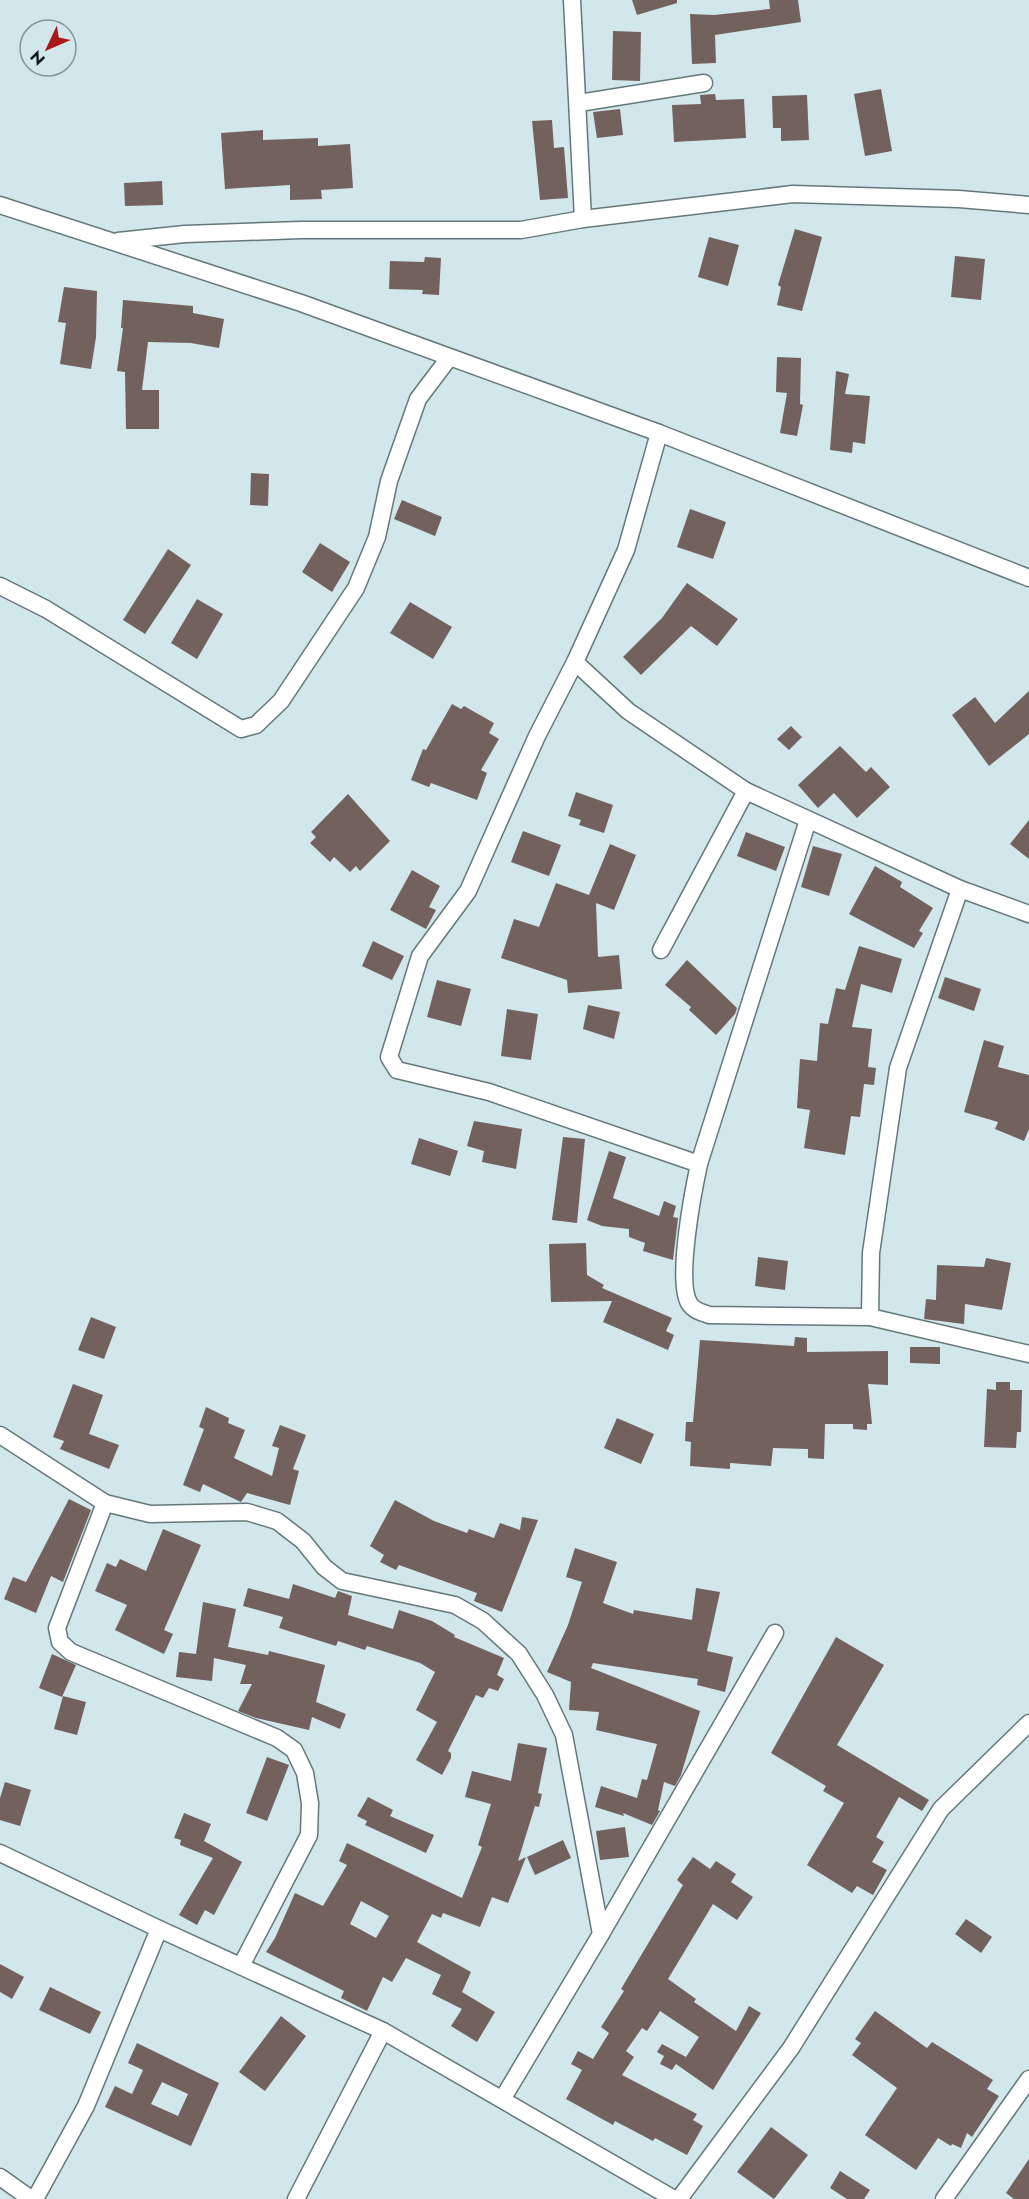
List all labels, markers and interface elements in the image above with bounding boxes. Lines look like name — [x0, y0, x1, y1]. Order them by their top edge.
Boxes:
north arrow — [18, 18, 78, 78]
text: N — [25, 46, 50, 71]

